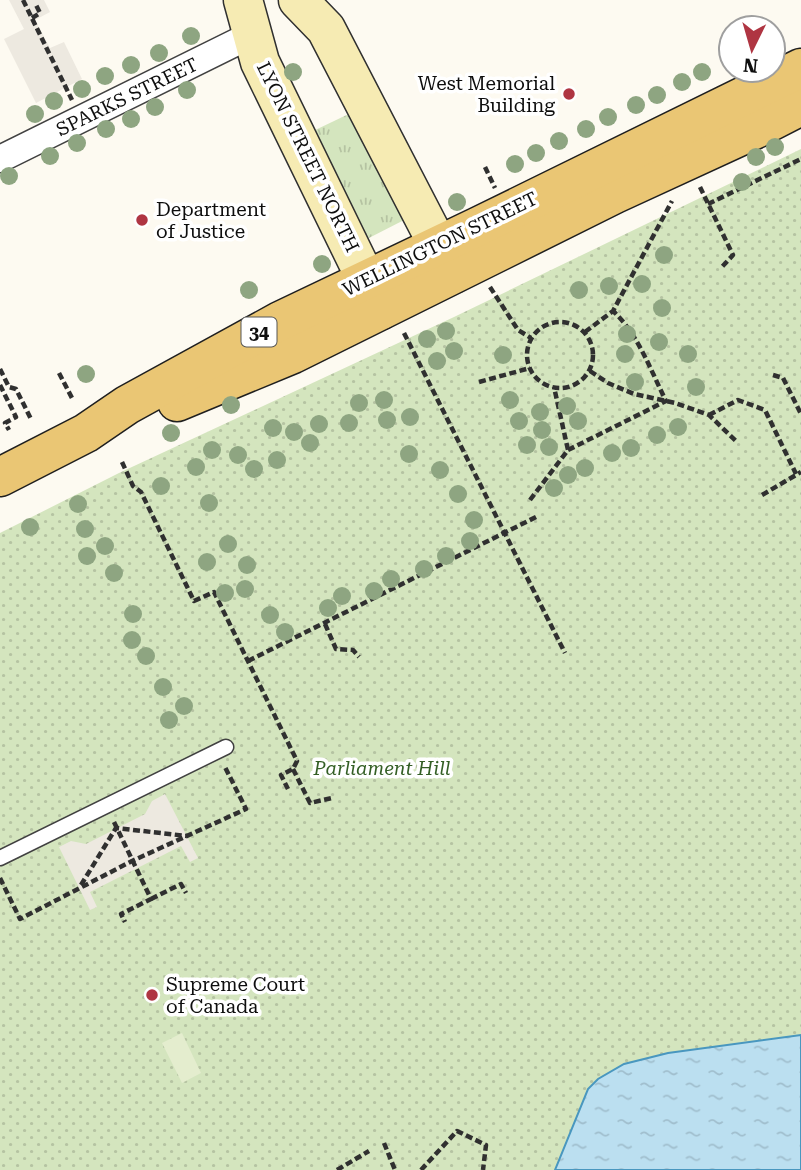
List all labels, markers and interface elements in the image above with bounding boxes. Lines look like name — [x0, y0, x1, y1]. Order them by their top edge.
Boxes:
north arrow — [717, 14, 787, 84]
street label: SPARKS STREET — [52, 53, 202, 141]
text: N — [742, 53, 759, 78]
street label: LYON STREET NORTH — [252, 58, 364, 256]
place label: West Memorial Building — [418, 72, 555, 117]
marker: West Memorial Building — [561, 86, 577, 102]
street label: WELLINGTON STREET — [339, 187, 541, 301]
place label: Department of Justice — [156, 198, 266, 243]
marker: Department of Justice — [134, 212, 150, 228]
road number: 34 — [242, 318, 276, 346]
park label: Parliament Hill — [313, 757, 451, 780]
place label: Supreme Court of Canada — [166, 973, 305, 1018]
marker: Supreme Court of Canada — [144, 987, 160, 1003]

